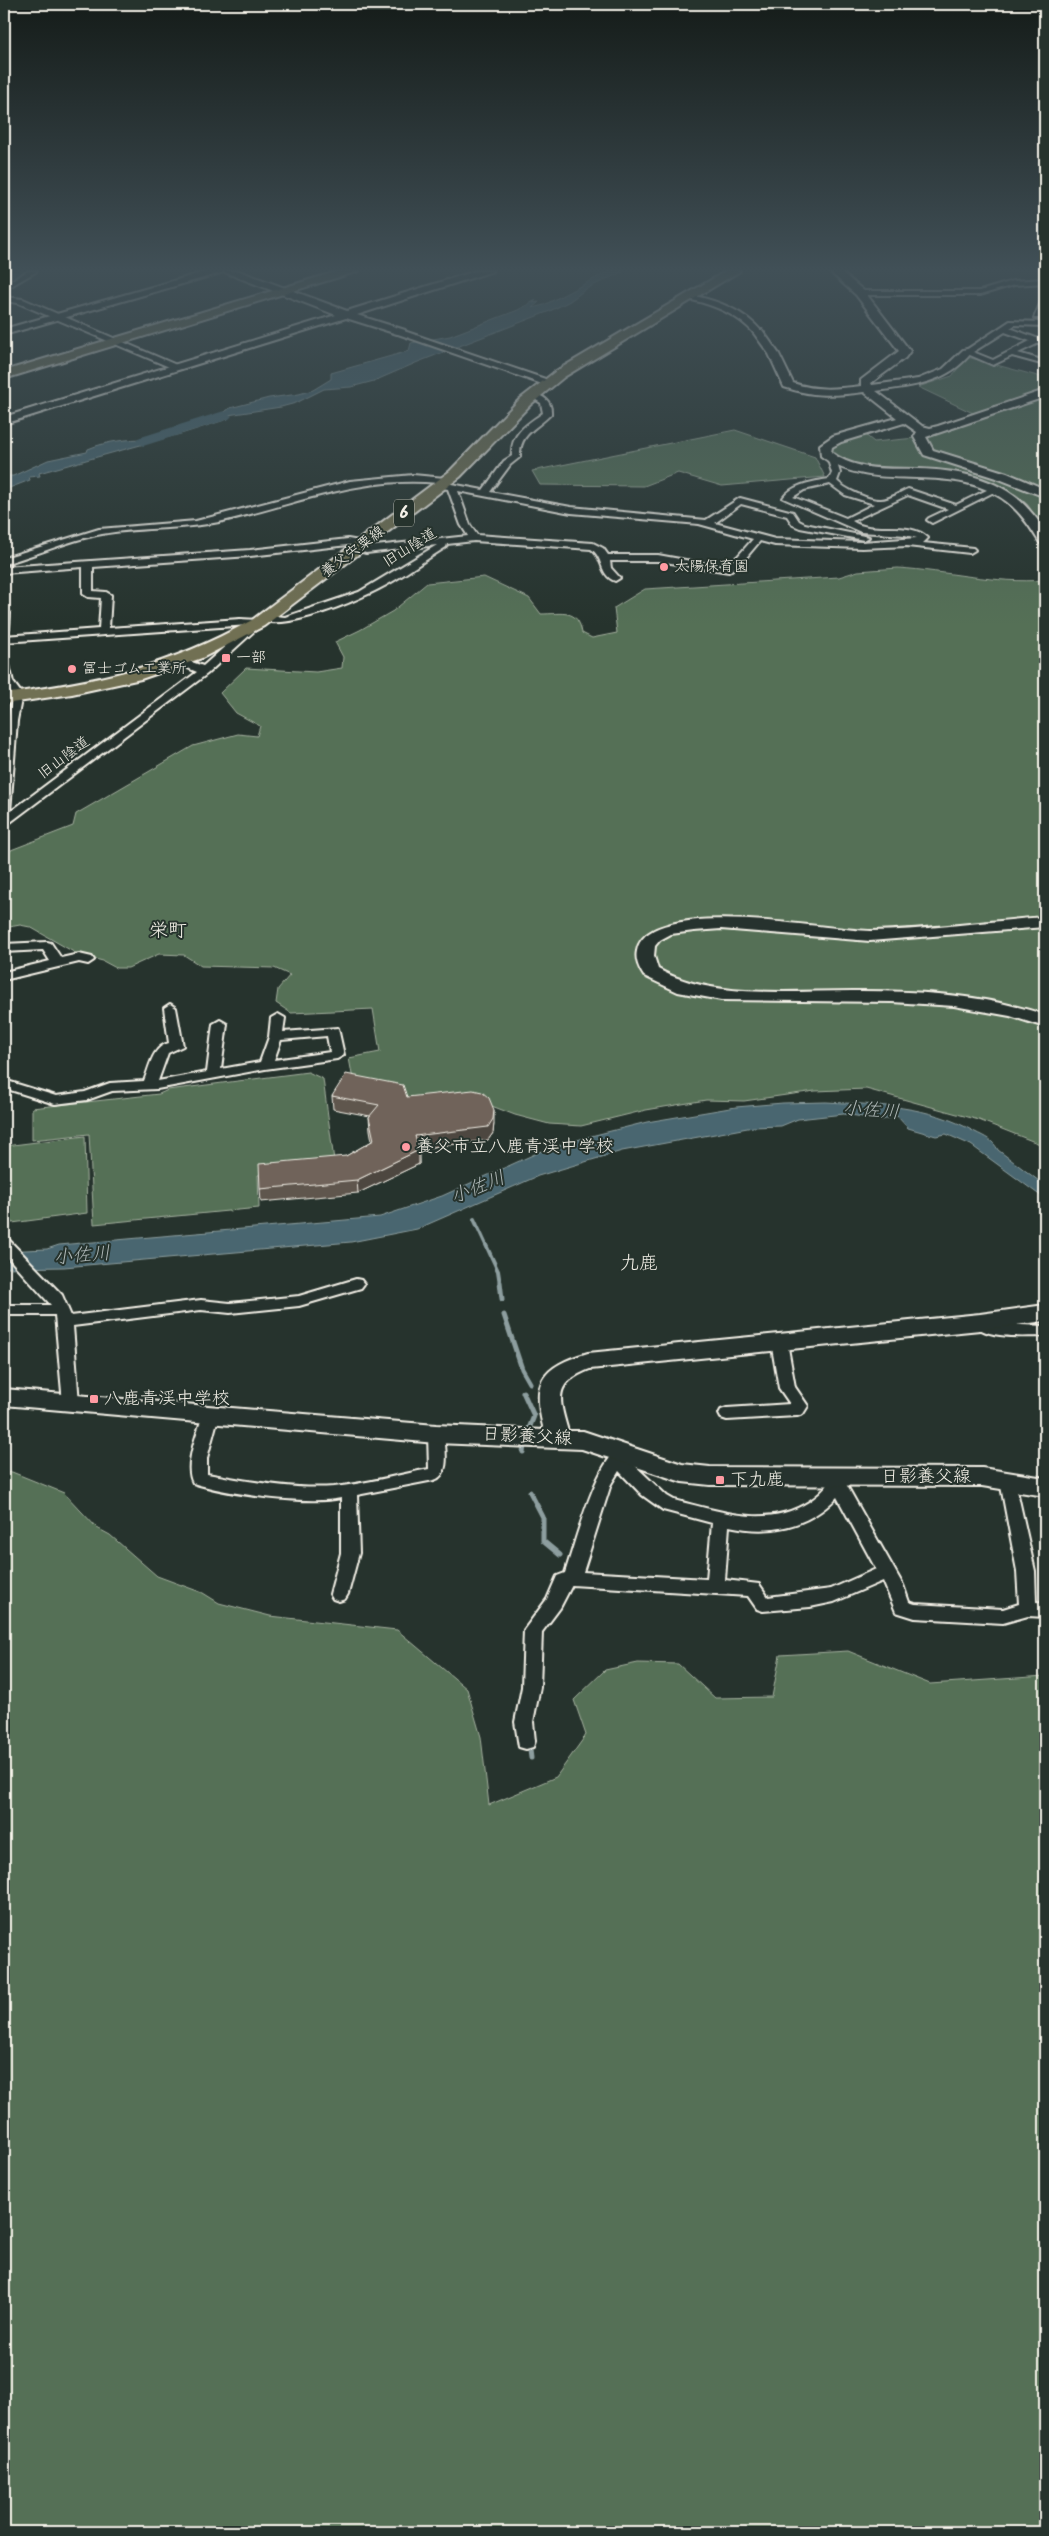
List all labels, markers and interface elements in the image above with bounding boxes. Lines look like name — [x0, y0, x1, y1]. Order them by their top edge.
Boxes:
road number: 6 — [394, 499, 414, 526]
street label: 養父宍粟線 — [316, 520, 390, 584]
street label: 旧山陰道 — [378, 522, 442, 574]
place label: 太陽保育園 — [674, 555, 749, 579]
marker: 太陽保育園 — [658, 561, 670, 573]
place label: 一部 — [236, 646, 266, 670]
marker: 一部 — [220, 652, 232, 664]
place label: 冨士ゴム工業所 — [82, 657, 187, 681]
marker: 冨士ゴム工業所 — [66, 663, 78, 675]
street label: 旧山陰道 — [33, 730, 95, 786]
district label: 栄町 — [149, 916, 187, 946]
water label: 小佐川 — [842, 1094, 900, 1128]
place label: 養父市立八鹿青渓中学校 — [416, 1133, 614, 1162]
marker: 養父市立八鹿青渓中学校 — [400, 1141, 412, 1153]
water label: 小佐川 — [446, 1163, 510, 1213]
water label: 小佐川 — [52, 1239, 112, 1273]
district label: 九鹿 — [620, 1249, 658, 1279]
place label: 八鹿青渓中学校 — [104, 1385, 230, 1414]
marker: 八鹿青渓中学校 — [88, 1393, 100, 1405]
street label: 日影養父線 — [481, 1420, 573, 1454]
street label: 日影養父線 — [881, 1463, 971, 1492]
place label: 下九鹿 — [730, 1466, 784, 1495]
marker: 下九鹿 — [714, 1474, 726, 1486]

